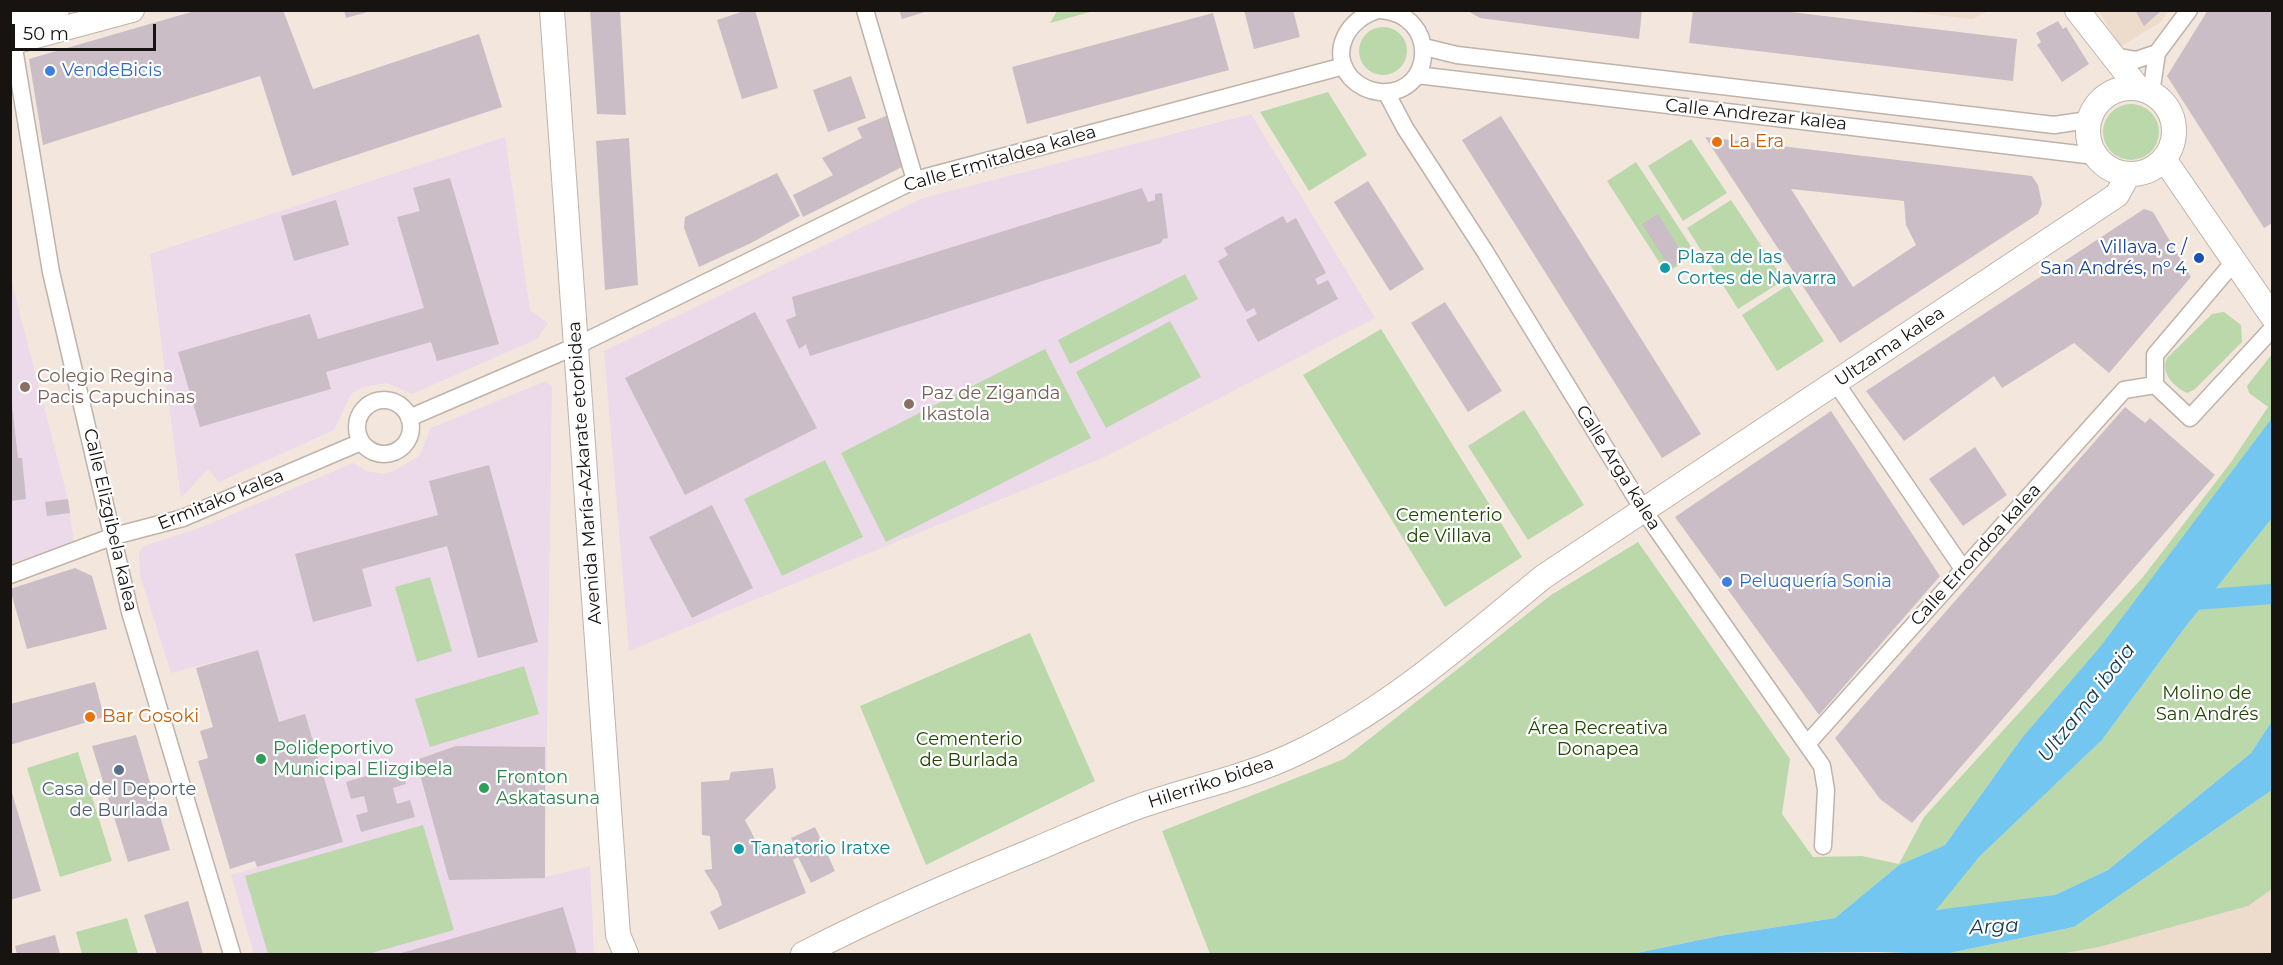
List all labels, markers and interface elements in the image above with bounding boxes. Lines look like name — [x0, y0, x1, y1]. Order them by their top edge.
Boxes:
scale bar — [15, 12, 159, 50]
text: 50 m — [23, 23, 69, 45]
place label: VendeBicis — [62, 60, 162, 82]
marker: VendeBicis — [43, 64, 57, 78]
street label: Calle Andrezar kalea — [1664, 95, 1848, 135]
street label: Calle Ermitaldea kalea — [901, 121, 1099, 197]
place label: La Era — [1729, 131, 1784, 153]
marker: La Era — [1710, 135, 1724, 149]
place label: Villava, c / San Andrés, nº 4 — [2040, 237, 2187, 280]
place label: Plaza de las Cortes de Navarra — [1677, 247, 1837, 290]
marker: Villava, c / San Andrés, nº 4 — [2192, 251, 2206, 265]
marker: Plaza de las Cortes de Navarra — [1658, 261, 1672, 275]
street label: Ultzama kalea — [1831, 302, 1949, 392]
street label: Avenida María-Azkarate etorbidea — [564, 321, 606, 625]
place label: Colegio Regina Pacis Capuchinas — [37, 366, 195, 409]
marker: Colegio Regina Pacis Capuchinas — [18, 380, 32, 394]
place label: Paz de Ziganda Ikastola — [921, 383, 1060, 426]
marker: Paz de Ziganda Ikastola — [902, 397, 916, 411]
street label: Calle Arga kalea — [1571, 401, 1665, 535]
street label: Calle Elizgibela kalea — [78, 426, 142, 614]
street label: Ermitako kalea — [155, 465, 287, 535]
street label: Calle Errondoa kalea — [1906, 479, 2046, 631]
park label: Cementerio de Villava — [1396, 505, 1502, 548]
place label: Peluquería Sonia — [1739, 571, 1892, 593]
marker: Peluquería Sonia — [1720, 575, 1734, 589]
water label: Ultzama ibaia — [2033, 639, 2141, 767]
park label: Molino de San Andrés — [2156, 683, 2258, 726]
place label: Bar Gosoki — [102, 706, 199, 728]
marker: Bar Gosoki — [83, 710, 97, 724]
park label: Área Recreativa Donapea — [1528, 718, 1668, 760]
park label: Cementerio de Burlada — [916, 729, 1022, 771]
place label: Polideportivo Municipal Elizgibela — [273, 738, 453, 780]
marker: Polideportivo Municipal Elizgibela — [254, 752, 268, 766]
street label: Hilerriko bidea — [1145, 752, 1277, 814]
marker: Casa del Deporte de Burlada — [112, 763, 126, 777]
place label: Fronton Askatasuna — [496, 767, 600, 810]
place label: Casa del Deporte de Burlada — [42, 779, 196, 822]
marker: Fronton Askatasuna — [477, 781, 491, 795]
place label: Tanatorio Iratxe — [751, 838, 890, 860]
marker: Tanatorio Iratxe — [732, 842, 746, 856]
water label: Arga — [1969, 914, 2019, 940]

